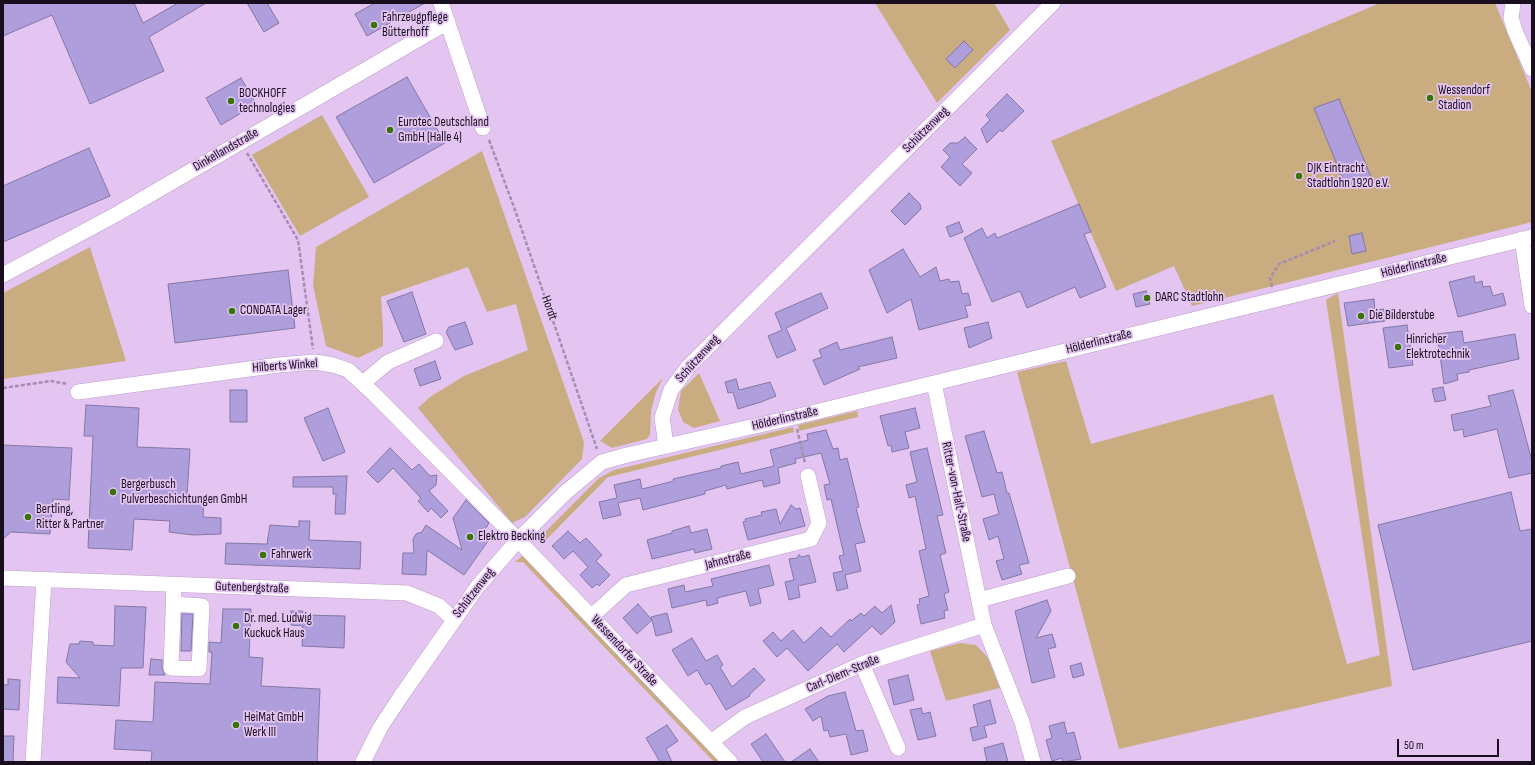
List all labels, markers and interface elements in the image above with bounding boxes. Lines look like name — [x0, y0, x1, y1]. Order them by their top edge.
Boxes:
place label: Fahrzeugpflege Bütterhoff — [382, 10, 448, 41]
marker: Fahrzeugpflege Bütterhoff — [369, 20, 379, 30]
place label: Wessendorf Stadion — [1438, 83, 1490, 114]
place label: BOCKHOFF technologies — [239, 86, 295, 117]
marker: Wessendorf Stadion — [1425, 93, 1435, 103]
marker: BOCKHOFF technologies — [226, 96, 236, 106]
street label: Schützenweg — [900, 104, 952, 156]
place label: Eurotec Deutschland GmbH (Halle 4) — [398, 115, 489, 146]
street label: Dinkellandstraße — [190, 125, 262, 175]
marker: Eurotec Deutschland GmbH (Halle 4) — [385, 125, 395, 135]
place label: DJK Eintracht Stadtlohn 1920 e.V. — [1307, 161, 1389, 192]
marker: DJK Eintracht Stadtlohn 1920 e.V. — [1294, 171, 1304, 181]
street label: Hölderlinstraße — [1379, 250, 1449, 282]
place label: DARC Stadtlohn — [1155, 290, 1224, 306]
marker: DARC Stadtlohn — [1142, 293, 1152, 303]
street label: Hordt — [538, 294, 560, 322]
place label: CONDATA Lager — [240, 303, 307, 319]
marker: CONDATA Lager — [227, 306, 237, 316]
place label: Die Bilderstube — [1369, 308, 1435, 324]
marker: Die Bilderstube — [1356, 311, 1366, 321]
street label: Hölderlinstraße — [1064, 326, 1134, 358]
street label: Schützenweg — [673, 332, 723, 386]
place label: Hinricher Elektrotechnik — [1406, 332, 1470, 363]
marker: Hinricher Elektrotechnik — [1393, 342, 1403, 352]
street label: Hilberts Winkel — [252, 356, 318, 376]
street label: Hölderlinstraße — [750, 404, 820, 434]
street label: Ritter-von-Halt-Straße — [938, 441, 974, 543]
place label: Bergerbusch Pulverbeschichtungen GmbH — [121, 477, 247, 508]
marker: Bergerbusch Pulverbeschichtungen GmbH — [108, 487, 118, 497]
place label: Bertling, Ritter & Partner — [36, 502, 105, 533]
marker: Bertling, Ritter & Partner — [23, 512, 33, 522]
place label: Elektro Becking — [478, 529, 545, 545]
marker: Elektro Becking — [465, 532, 475, 542]
place label: Fahrwerk — [271, 547, 311, 563]
street label: Jahnstraße — [703, 547, 753, 573]
marker: Fahrwerk — [258, 550, 268, 560]
street label: Schützenweg — [450, 565, 498, 621]
street label: Gutenbergstraße — [215, 579, 289, 597]
place label: Dr. med. Ludwig Kuckuck Haus — [244, 611, 312, 642]
street label: Wessendorfer Straße — [587, 612, 661, 690]
marker: Dr. med. Ludwig Kuckuck Haus — [231, 621, 241, 631]
street label: Carl-Diem-Straße — [804, 652, 882, 696]
place label: HeiMat GmbH Werk III — [244, 710, 304, 741]
marker: HeiMat GmbH Werk III — [231, 720, 241, 730]
scale bar — [1399, 731, 1501, 757]
text: 50 m — [1404, 738, 1424, 753]

